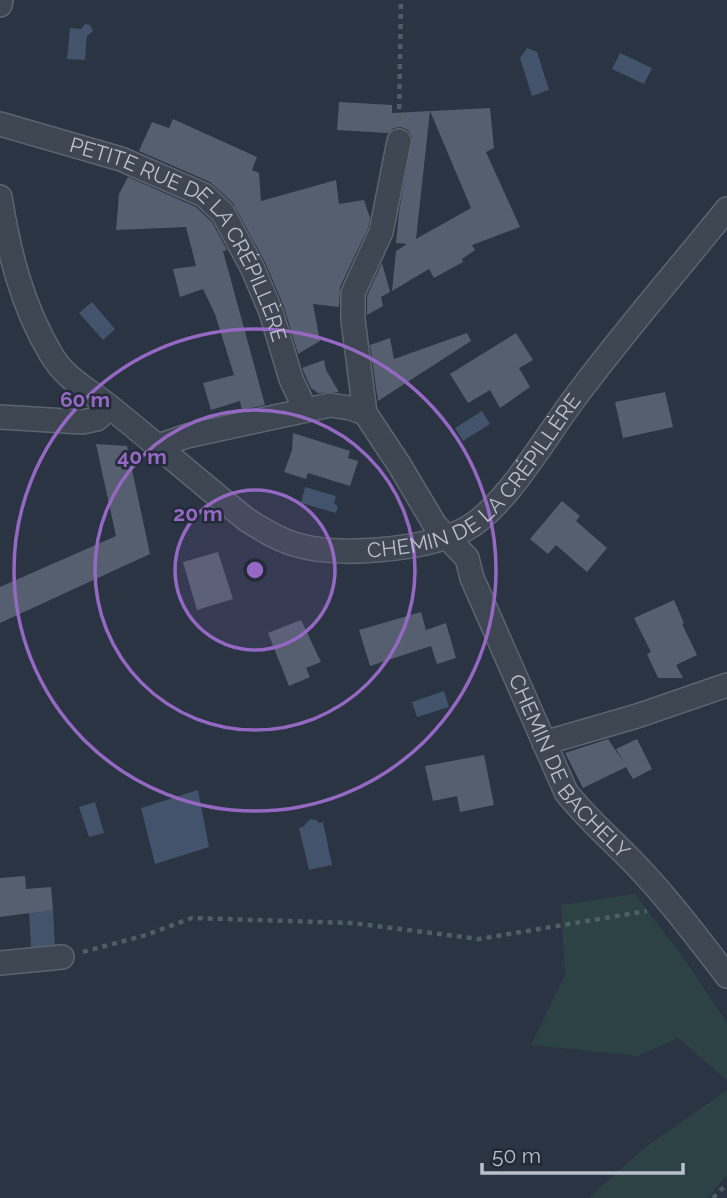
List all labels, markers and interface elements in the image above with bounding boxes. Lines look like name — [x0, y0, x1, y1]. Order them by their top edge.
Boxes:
street label: PETITE RUE DE LA CRÉPILLÈRE — [67, 132, 292, 344]
text: 60 m — [60, 387, 110, 412]
street label: CHEMIN DE LA CRÉPILLÈRE — [366, 388, 586, 563]
text: 40 m — [117, 444, 167, 469]
text: 20 m — [173, 501, 223, 526]
centre of rings — [243, 558, 267, 582]
street label: CHEMIN DE BACHELY — [504, 670, 636, 864]
scale bar — [482, 1132, 683, 1176]
text: 50 m — [492, 1143, 541, 1168]

